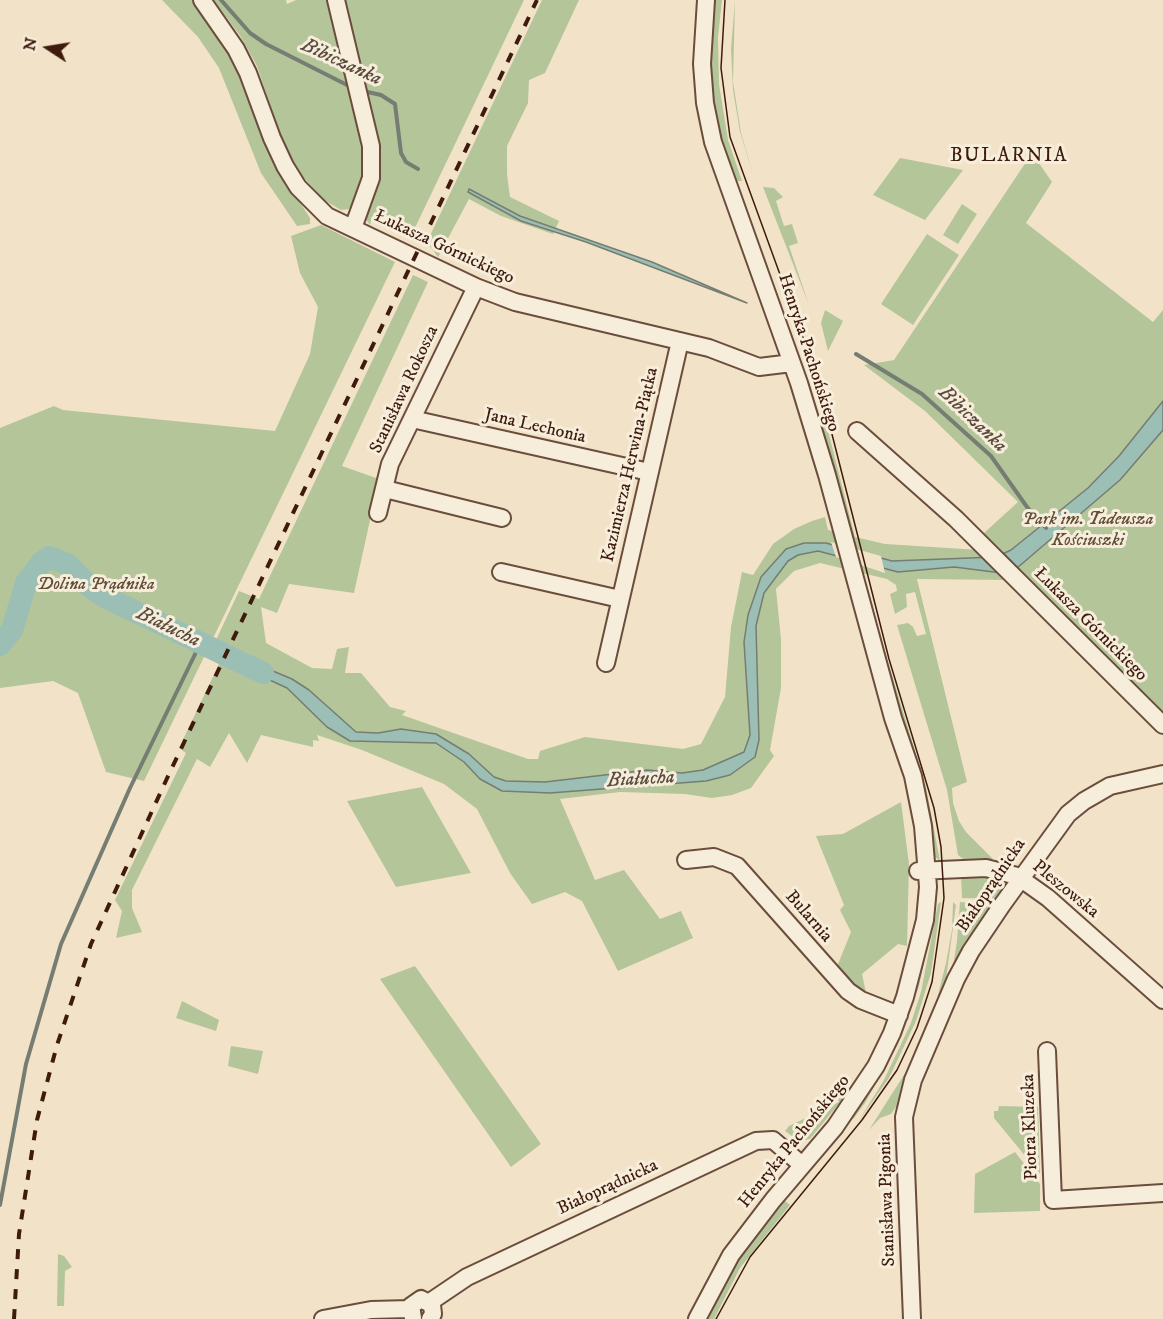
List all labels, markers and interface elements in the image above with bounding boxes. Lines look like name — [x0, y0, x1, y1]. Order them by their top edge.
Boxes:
north arrow — [18, 18, 78, 78]
water label: Bibiczanka — [297, 34, 385, 92]
text: N — [19, 36, 42, 53]
district label: BULARNIA — [950, 145, 1068, 169]
street label: Łukasza Górnickiego — [371, 206, 517, 290]
street label: Henryka Pachońskiego — [772, 271, 844, 435]
street label: Stanisława Rokosza — [366, 323, 444, 457]
street label: Kazimierza Herwina-Piątka — [598, 366, 664, 564]
water label: Bibiczanka — [933, 382, 1011, 458]
street label: Jana Lechonia — [482, 405, 588, 449]
park label: Park im. Tadeusza Kościuszki — [1023, 509, 1153, 552]
street label: Łukasza Górnickiego — [1029, 564, 1151, 686]
park label: Dolina Prądnika — [37, 574, 155, 596]
water label: Białucha — [132, 602, 204, 654]
water label: Białucha — [607, 766, 675, 794]
street label: Białoprądnicka — [953, 835, 1031, 937]
street label: Pleszowska — [1027, 856, 1103, 924]
street label: Bularnia — [780, 887, 836, 947]
street label: Henryka Pachońskiego — [735, 1071, 855, 1213]
street label: Piotra Kluzeka — [1018, 1073, 1044, 1181]
street label: Stanisława Pigonia — [875, 1133, 901, 1267]
street label: Białoprądnicka — [554, 1155, 662, 1221]

